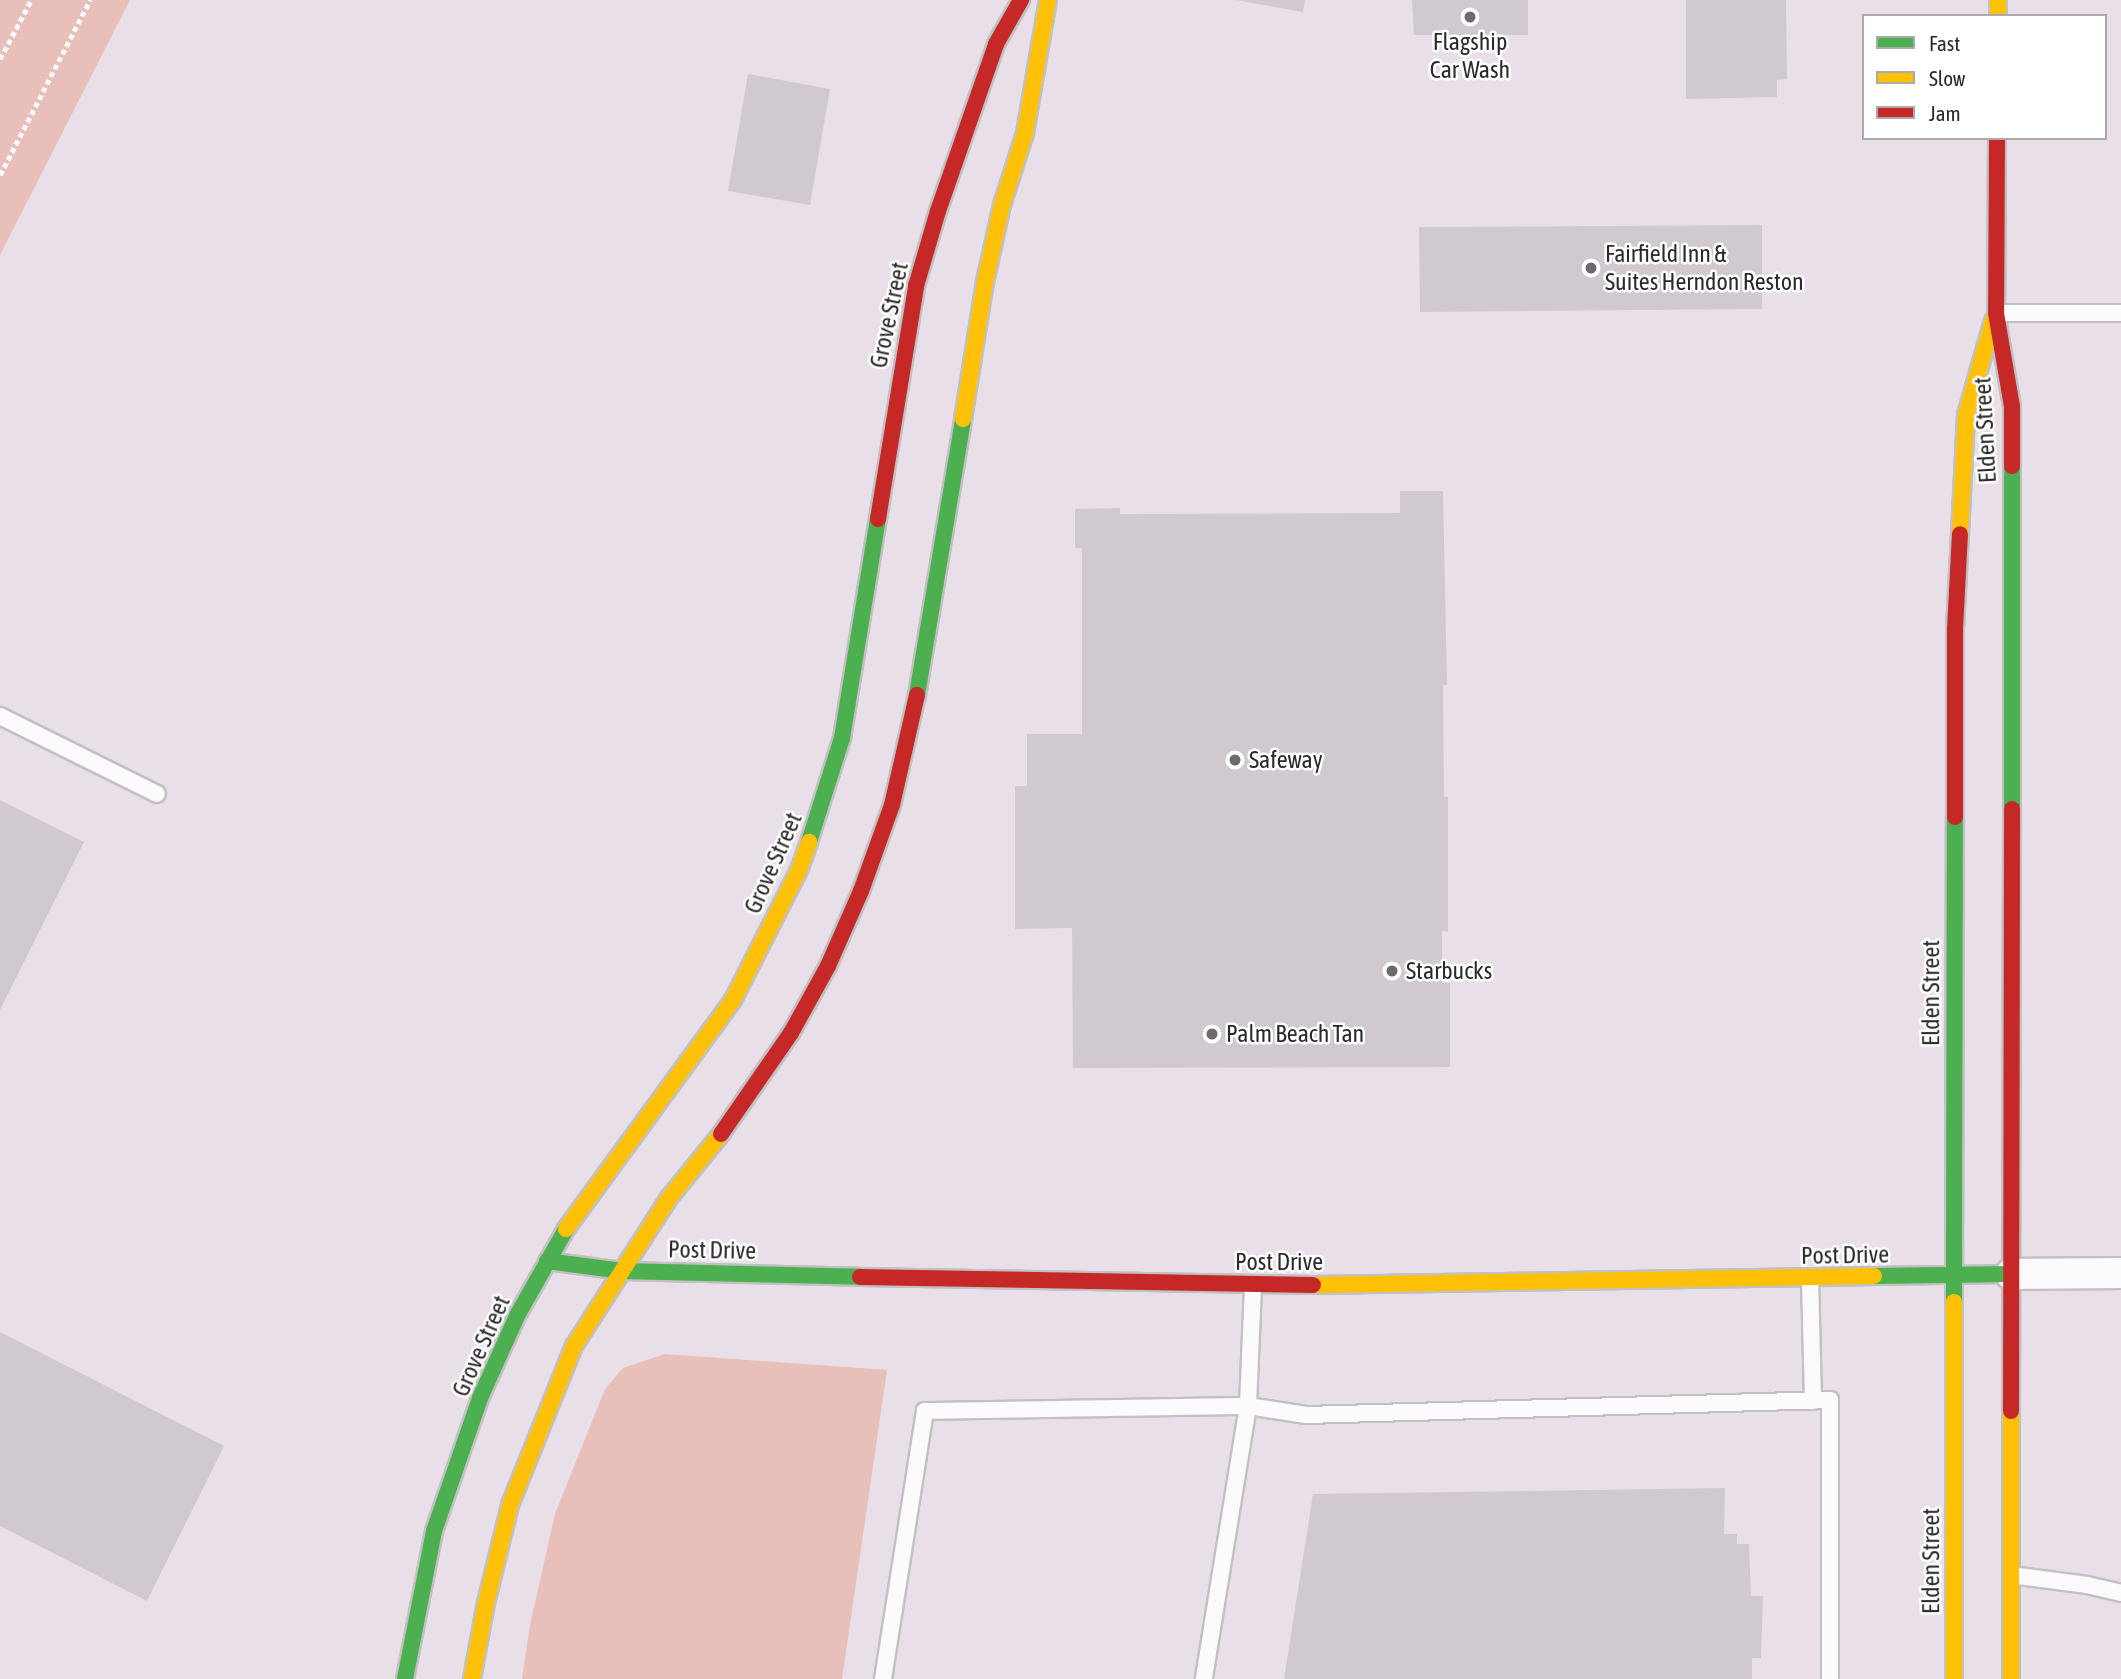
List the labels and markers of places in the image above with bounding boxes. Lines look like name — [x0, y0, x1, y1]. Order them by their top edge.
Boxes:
marker: Flagship Car Wash — [1462, 9, 1478, 25]
place label: Flagship Car Wash — [1430, 28, 1510, 84]
place label: Fairfield Inn & Suites Herndon Reston — [1605, 240, 1804, 296]
marker: Fairfield Inn & Suites Herndon Reston — [1583, 260, 1599, 276]
place label: Safeway — [1249, 746, 1323, 774]
marker: Safeway — [1227, 752, 1243, 768]
place label: Starbucks — [1406, 957, 1492, 985]
marker: Starbucks — [1384, 963, 1400, 979]
place label: Palm Beach Tan — [1226, 1020, 1364, 1048]
marker: Palm Beach Tan — [1204, 1026, 1220, 1042]

